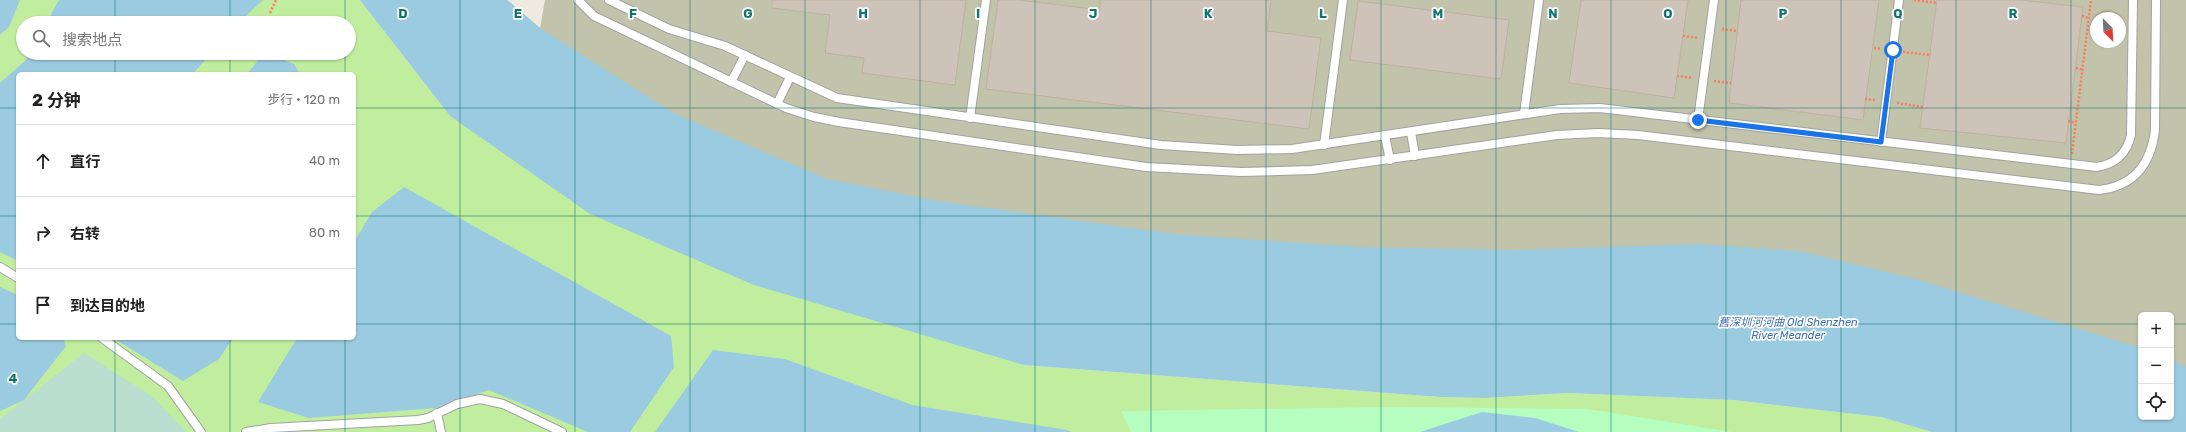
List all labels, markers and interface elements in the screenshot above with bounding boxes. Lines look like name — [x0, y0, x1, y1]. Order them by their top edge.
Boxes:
text: D — [398, 6, 408, 21]
text: E — [514, 6, 522, 21]
text: F — [629, 6, 637, 21]
text: G — [743, 6, 753, 21]
text: H — [858, 6, 868, 21]
text: I — [976, 6, 980, 21]
text: J — [1089, 6, 1097, 21]
text: K — [1204, 6, 1213, 21]
text: L — [1319, 6, 1327, 21]
text: M — [1433, 6, 1443, 21]
text: N — [1548, 6, 1558, 21]
text: O — [1663, 6, 1673, 21]
text: P — [1779, 6, 1788, 21]
text: Q — [1893, 6, 1903, 21]
text: R — [2009, 6, 2018, 21]
north arrow — [2090, 12, 2126, 48]
search box — [16, 16, 356, 60]
icon: search — [30, 27, 52, 49]
text: 搜索地点 — [62, 31, 122, 49]
route start — [1884, 41, 1902, 59]
text: 2 分钟 — [32, 90, 81, 110]
text: 步行 · 120 m — [267, 92, 340, 107]
route end — [1689, 111, 1707, 129]
icon: ahead — [32, 150, 54, 172]
text: 直行 — [70, 153, 100, 171]
text: 40 m — [309, 153, 340, 168]
icon: right — [32, 222, 54, 244]
text: 右转 — [70, 225, 100, 243]
text: 80 m — [309, 225, 340, 240]
icon: arrive — [32, 294, 54, 316]
text: 到达目的地 — [70, 297, 145, 315]
map controls — [2138, 312, 2174, 420]
button: + — [2138, 312, 2174, 348]
water label: 舊深圳河河曲 Old Shenzhen River Meander — [1718, 316, 1858, 342]
button: − — [2138, 348, 2174, 384]
text: 4 — [9, 371, 18, 386]
button: locate — [2138, 384, 2174, 420]

